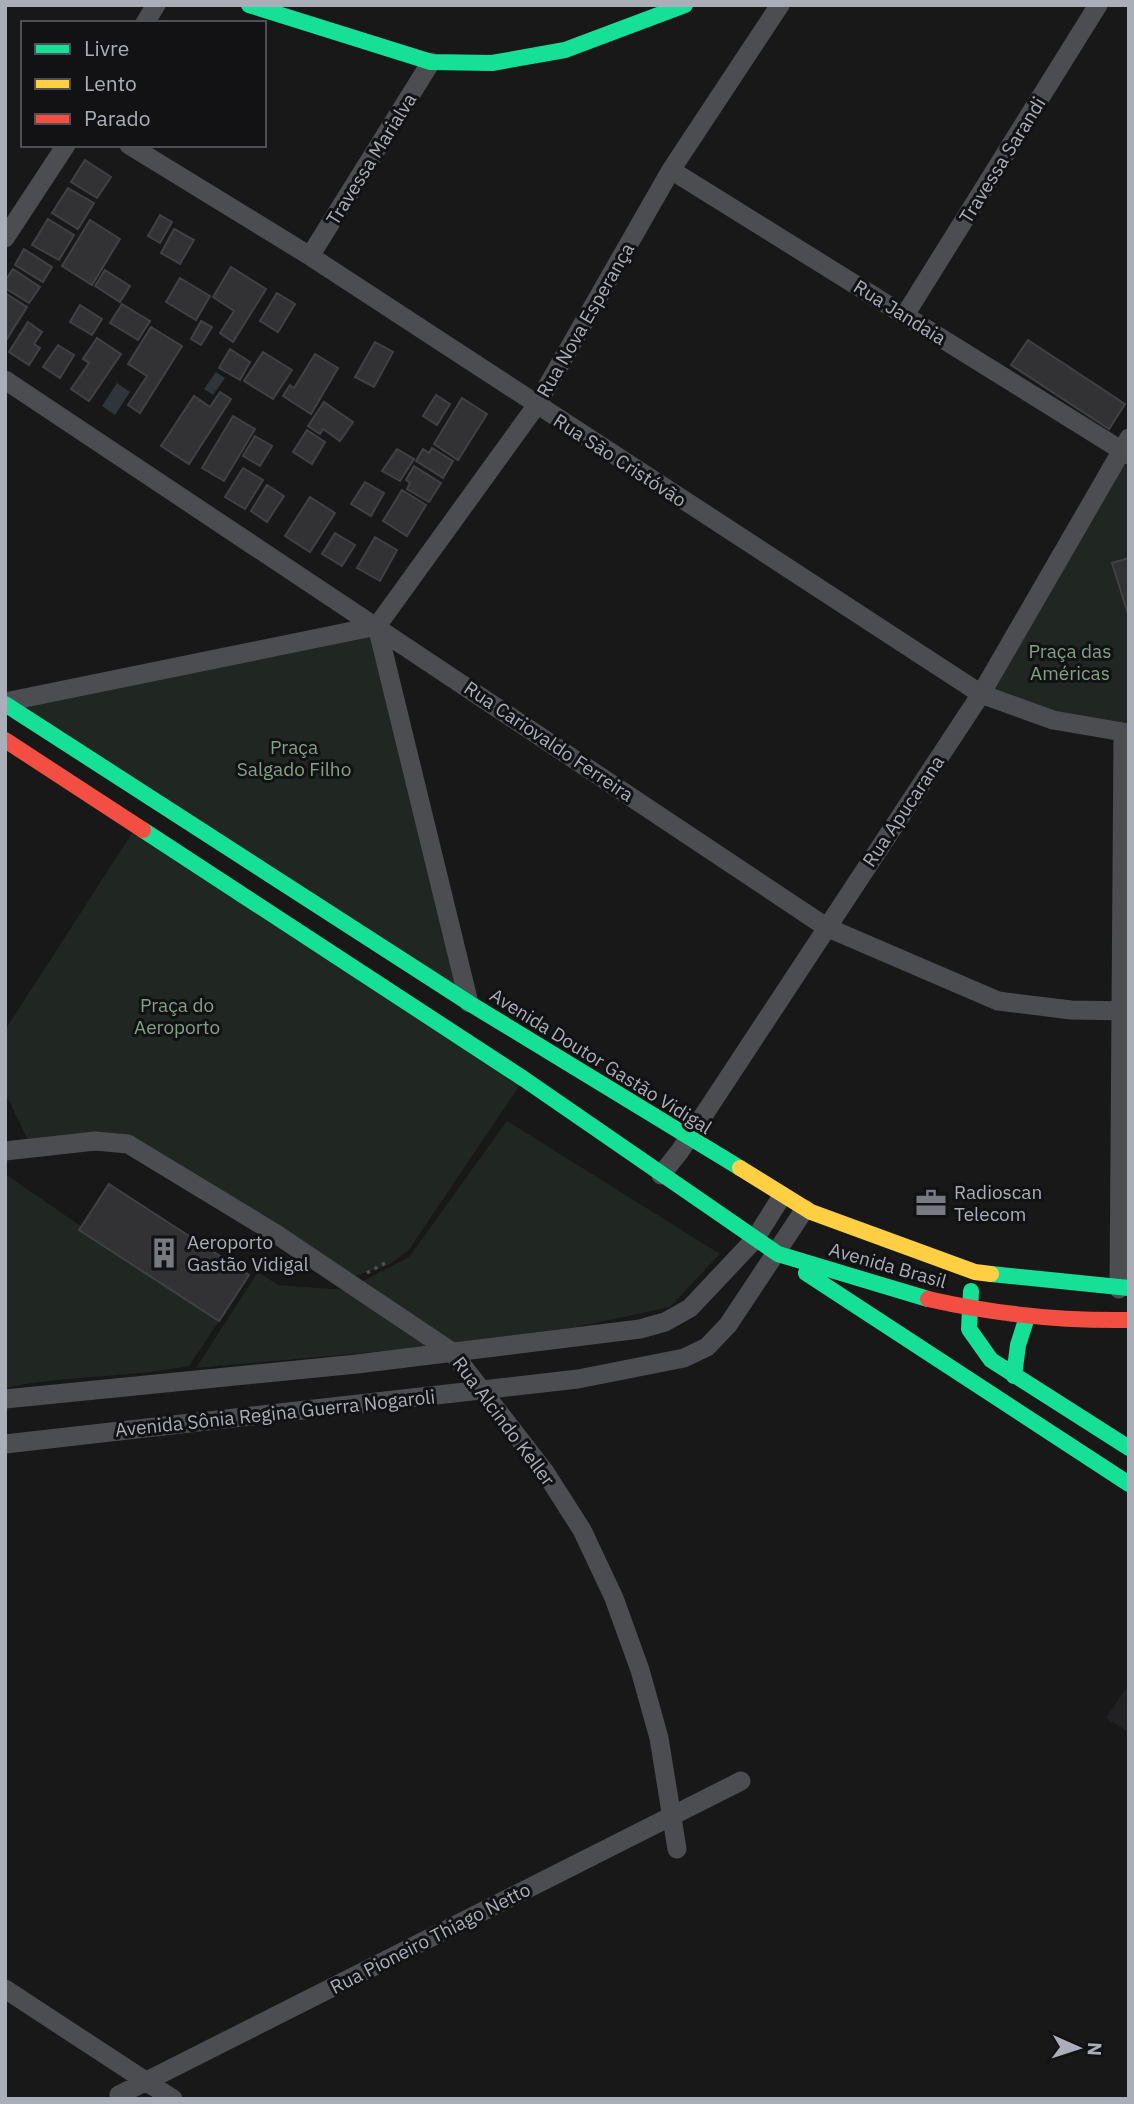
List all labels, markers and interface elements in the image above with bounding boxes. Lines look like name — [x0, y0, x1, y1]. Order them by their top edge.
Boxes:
legend — [21, 21, 266, 147]
text: Livre — [84, 34, 129, 62]
text: Lento — [84, 69, 137, 97]
street label: Travessa Marialva — [321, 88, 421, 230]
street label: Travessa Sarandi — [954, 92, 1050, 228]
text: Parado — [84, 104, 151, 132]
street label: Rua Nova Esperança — [531, 238, 639, 402]
street label: Rua Jandaia — [849, 274, 951, 350]
street label: Rua São Cristóvão — [549, 408, 691, 512]
park label: Praça das Américas — [1029, 639, 1111, 685]
street label: Rua Cariovaldo Ferreira — [460, 675, 638, 807]
park label: Praça Salgado Filho — [237, 735, 351, 781]
street label: Rua Apucarana — [857, 751, 949, 871]
street label: Avenida Doutor Gastão Vidigal — [486, 983, 716, 1139]
park label: Praça do Aeroporto — [134, 993, 220, 1039]
place label: Radioscan Telecom — [954, 1180, 1042, 1226]
office icon: Radioscan Telecom — [914, 1186, 948, 1220]
place label: Aeroporto Gastão Vidigal — [187, 1230, 309, 1276]
building icon: Aeroporto Gastão Vidigal — [147, 1236, 181, 1270]
street label: Avenida Brasil — [826, 1237, 950, 1293]
street label: Rua Alcindo Keller — [448, 1352, 560, 1490]
street label: Avenida Sônia Regina Guerra Nogaroli — [114, 1384, 436, 1442]
street label: Rua Pioneiro Thiago Netto — [326, 1877, 534, 1999]
north arrow — [1043, 2013, 1113, 2083]
text: N — [1083, 2041, 1107, 2056]

